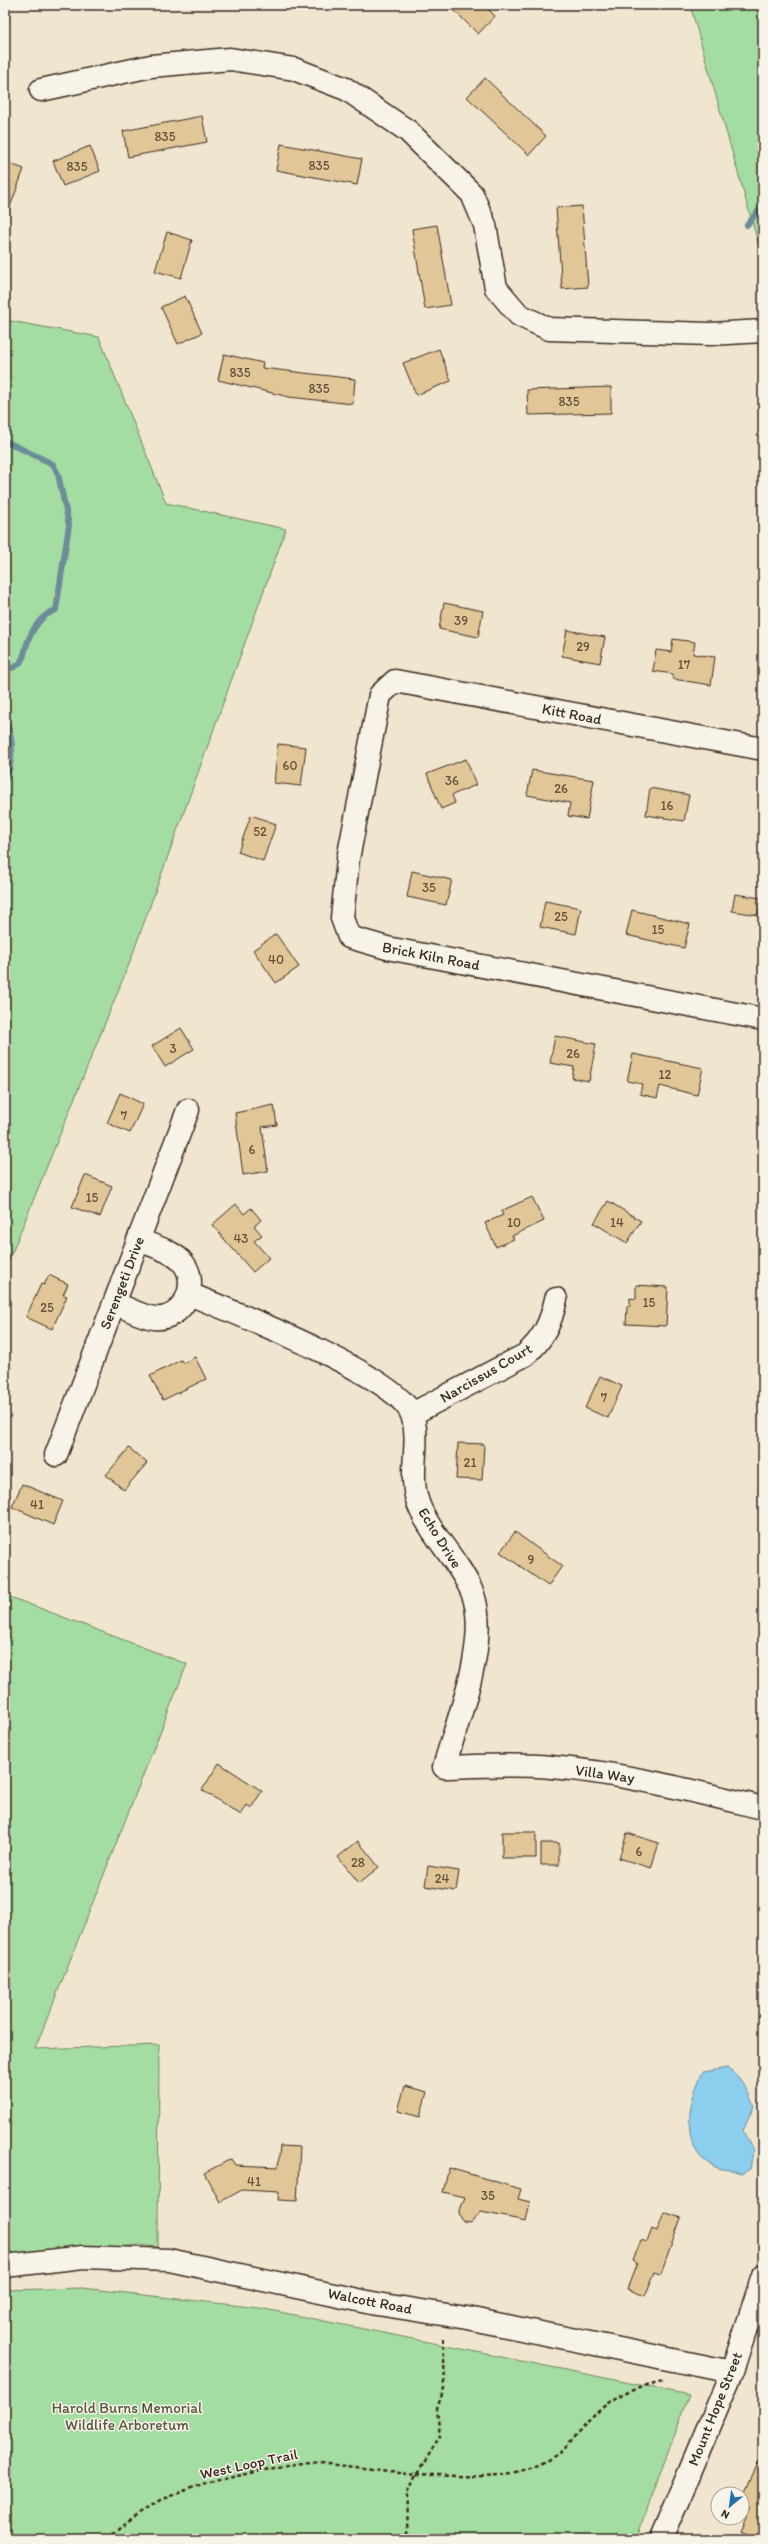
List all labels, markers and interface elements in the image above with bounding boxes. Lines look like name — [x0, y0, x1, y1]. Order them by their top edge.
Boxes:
house number: 835 — [154, 129, 176, 144]
house number: 835 — [308, 158, 330, 173]
house number: 835 — [66, 159, 88, 174]
house number: 835 — [229, 365, 251, 380]
house number: 835 — [308, 381, 330, 396]
house number: 835 — [558, 394, 580, 409]
house number: 39 — [454, 613, 468, 628]
house number: 29 — [576, 639, 590, 654]
house number: 17 — [678, 657, 691, 672]
street label: Kitt Road — [541, 699, 604, 729]
house number: 60 — [283, 758, 297, 773]
house number: 36 — [445, 773, 459, 788]
house number: 26 — [554, 781, 568, 796]
house number: 16 — [661, 798, 674, 813]
house number: 52 — [253, 824, 267, 839]
house number: 35 — [422, 880, 436, 895]
house number: 25 — [554, 909, 568, 924]
house number: 15 — [652, 922, 665, 937]
street label: Brick Kiln Road — [381, 938, 481, 974]
house number: 40 — [268, 952, 284, 967]
house number: 3 — [169, 1041, 177, 1056]
house number: 26 — [566, 1046, 580, 1061]
house number: 12 — [659, 1067, 672, 1082]
house number: 7 — [121, 1108, 128, 1123]
house number: 6 — [249, 1142, 256, 1157]
house number: 15 — [86, 1190, 99, 1205]
house number: 10 — [507, 1215, 521, 1230]
house number: 14 — [610, 1215, 624, 1230]
house number: 43 — [234, 1231, 248, 1246]
street label: Serengeti Drive — [96, 1234, 148, 1332]
house number: 15 — [643, 1295, 656, 1310]
house number: 25 — [40, 1300, 54, 1315]
street label: Narcissus Court — [437, 1339, 536, 1407]
house number: 7 — [601, 1390, 608, 1405]
house number: 21 — [464, 1455, 476, 1470]
house number: 41 — [30, 1497, 44, 1512]
street label: Echo Drive — [414, 1504, 466, 1572]
house number: 9 — [528, 1552, 535, 1567]
street label: Villa Way — [574, 1761, 636, 1787]
house number: 6 — [636, 1844, 643, 1859]
house number: 28 — [351, 1855, 365, 1870]
house number: 24 — [435, 1871, 450, 1886]
house number: 41 — [247, 2174, 261, 2189]
house number: 35 — [481, 2188, 495, 2203]
street label: Walcott Road — [326, 2284, 414, 2318]
street label: Mount Hope Street — [684, 2349, 746, 2469]
park label: Harold Burns Memorial Wildlife Arboretum — [52, 2399, 203, 2434]
street label: West Loop Trail — [198, 2445, 300, 2483]
north arrow — [710, 2486, 750, 2526]
text: N — [719, 2507, 732, 2522]

